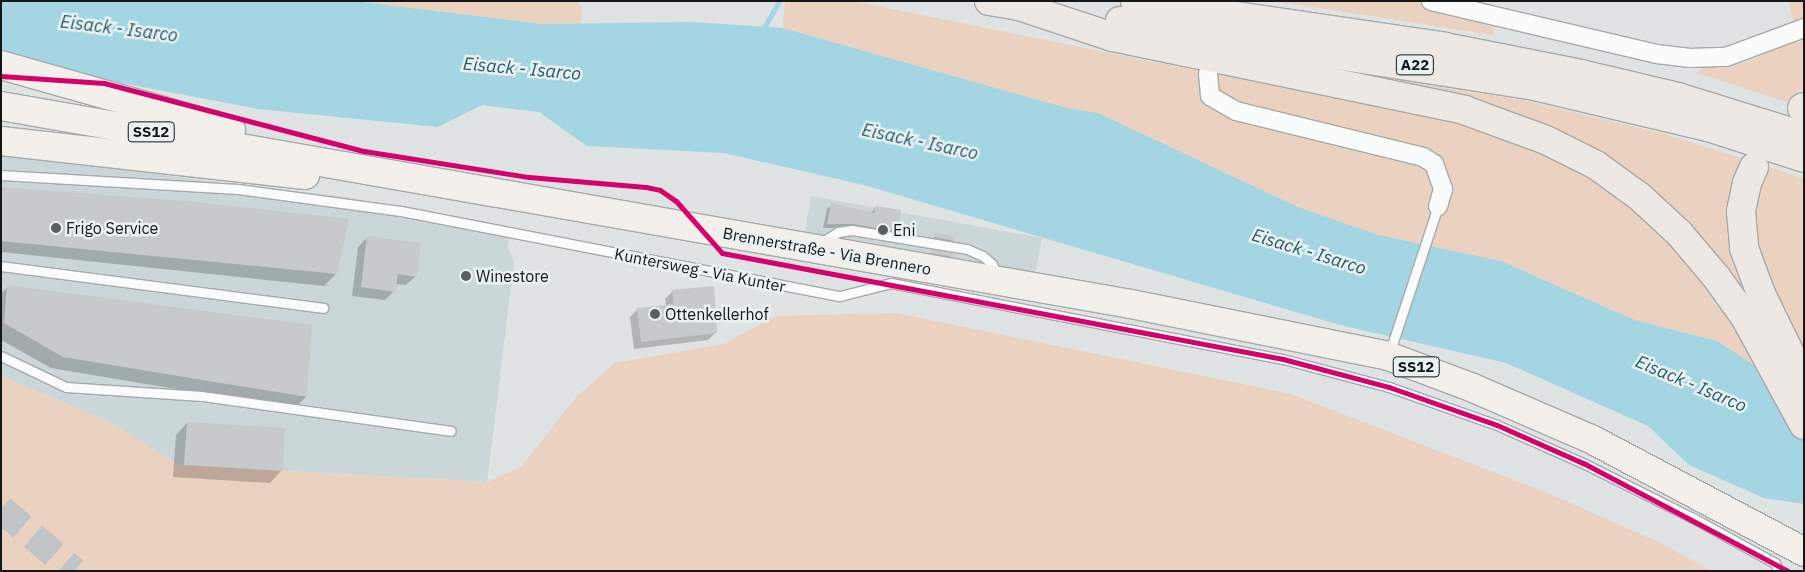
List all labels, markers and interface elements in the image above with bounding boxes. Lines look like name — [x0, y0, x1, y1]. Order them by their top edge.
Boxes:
water label: Eisack - Isarco — [59, 11, 179, 47]
road number: A22 — [1395, 52, 1435, 78]
water label: Eisack - Isarco — [462, 53, 582, 85]
water label: Eisack - Isarco — [860, 119, 980, 165]
road number: SS12 — [127, 120, 175, 144]
place label: Frigo Service — [66, 218, 158, 238]
place label: Eni — [893, 220, 915, 240]
marker: Frigo Service — [50, 222, 62, 234]
street label: Brennerstraße - Via Brennero — [721, 223, 933, 279]
marker: Eni — [877, 224, 889, 236]
water label: Eisack - Isarco — [1249, 224, 1369, 280]
street label: Kuntersweg - Via Kunter — [613, 244, 787, 296]
place label: Winestore — [476, 266, 549, 286]
marker: Winestore — [460, 270, 472, 282]
place label: Ottenkellerhof — [665, 304, 769, 324]
marker: Ottenkellerhof — [649, 308, 661, 320]
water label: Eisack - Isarco — [1632, 351, 1750, 417]
road number: SS12 — [1392, 354, 1440, 380]

